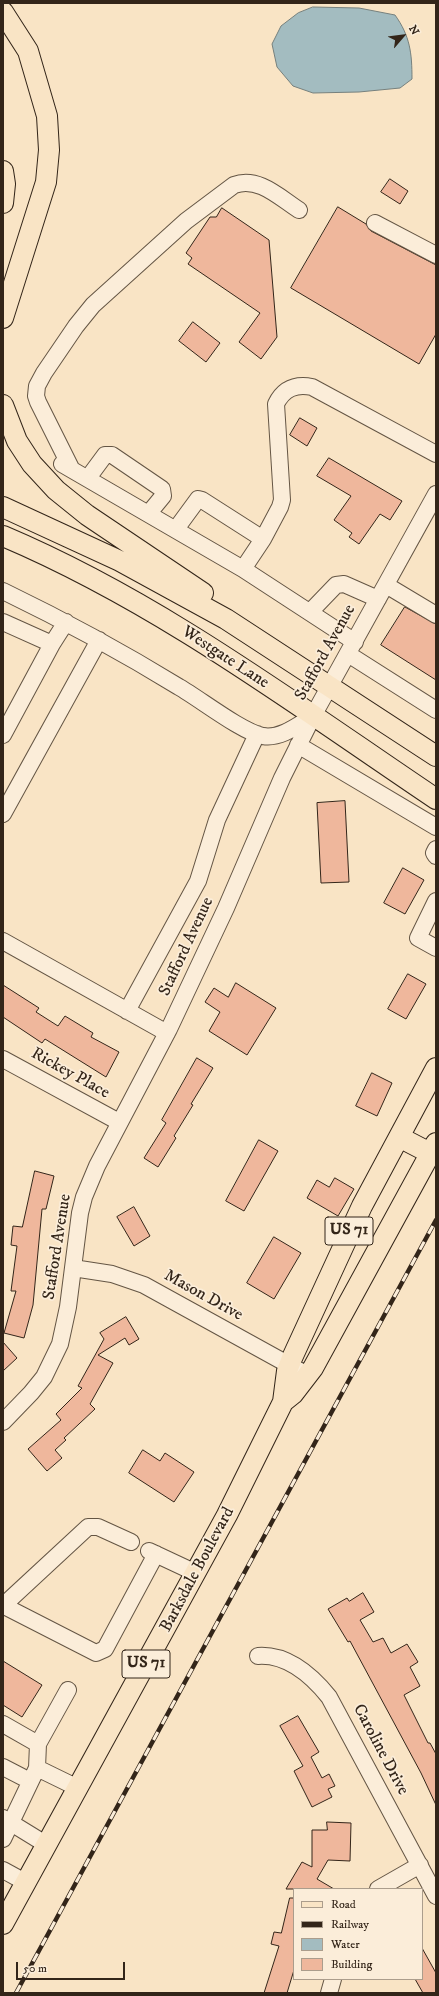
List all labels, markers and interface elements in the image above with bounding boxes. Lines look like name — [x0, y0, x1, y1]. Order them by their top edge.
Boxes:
north arrow — [383, 16, 423, 56]
text: N — [405, 23, 422, 38]
street label: Stafford Avenue — [291, 601, 361, 705]
street label: Westgate Lane — [178, 622, 272, 694]
street label: Stafford Avenue — [155, 894, 219, 1000]
street label: Rickey Place — [27, 1044, 113, 1104]
street label: Stafford Avenue — [40, 1193, 76, 1301]
road number: US 71 — [325, 1217, 373, 1245]
street label: Mason Drive — [160, 1266, 246, 1326]
street label: Barksdale Boulevard — [156, 1504, 240, 1636]
road number: US 71 — [122, 1650, 170, 1678]
street label: Caroline Drive — [348, 1701, 412, 1799]
legend — [293, 1888, 423, 1980]
text: Road — [331, 1897, 356, 1912]
text: Railway — [331, 1917, 369, 1932]
text: Water — [331, 1937, 360, 1952]
scale bar — [18, 1954, 127, 1980]
text: Building — [331, 1957, 372, 1972]
text: 50 m — [23, 1961, 47, 1976]

